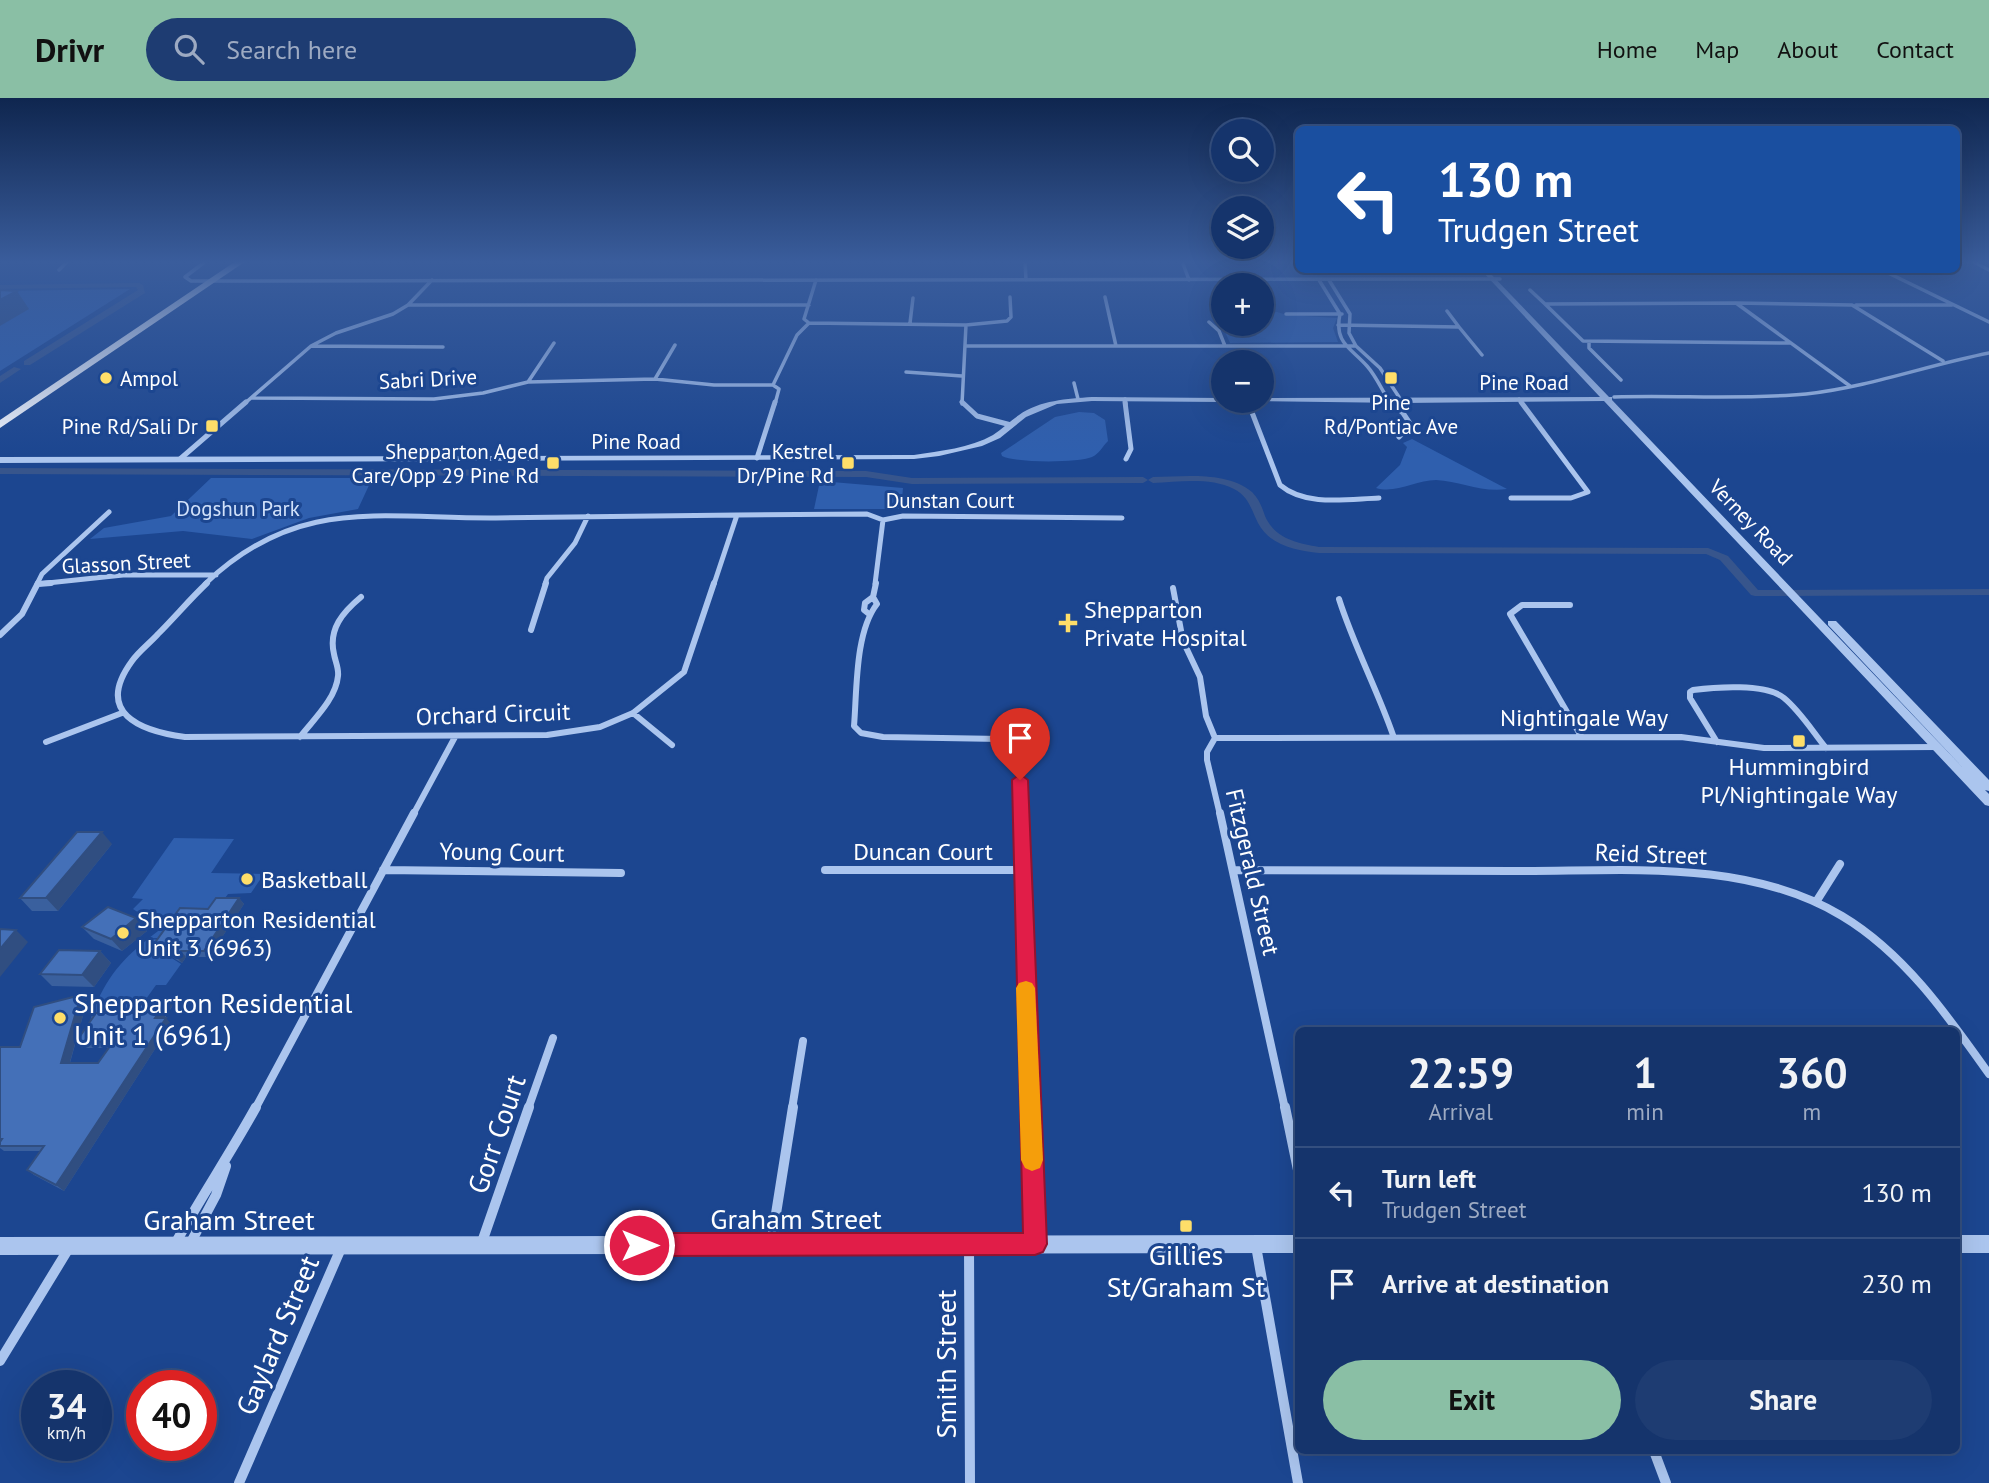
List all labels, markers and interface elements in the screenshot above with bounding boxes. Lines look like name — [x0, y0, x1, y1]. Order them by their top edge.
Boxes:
search box — [146, 18, 636, 81]
text: Drivr — [35, 28, 104, 71]
icon: search — [170, 30, 208, 68]
text: Search here — [226, 33, 357, 66]
text: Home — [1597, 34, 1657, 65]
text: Map — [1695, 34, 1739, 65]
text: About — [1777, 34, 1838, 65]
text: Contact — [1876, 34, 1954, 65]
map controls — [1211, 119, 1274, 413]
button: search — [1211, 119, 1274, 182]
text: 130 m — [1438, 147, 1573, 211]
icon: left — [1323, 154, 1414, 245]
button: layers — [1211, 196, 1274, 259]
text: Trudgen Street — [1438, 209, 1639, 251]
button: + — [1211, 273, 1274, 336]
button: − — [1211, 350, 1274, 413]
street label: Sabri Drive — [378, 363, 478, 395]
place label: Ampol — [120, 365, 178, 392]
street label: Pine Road — [1479, 369, 1569, 396]
marker: Ampol — [98, 370, 114, 386]
marker: Pine Rd/Pontiac Ave — [1383, 370, 1399, 386]
place label: Pine Rd/Pontiac Ave — [1324, 389, 1458, 440]
place label: Pine Rd/Sali Dr — [62, 413, 198, 440]
marker: Pine Rd/Sali Dr — [204, 418, 220, 434]
street label: Pine Road — [591, 428, 681, 455]
place label: Shepparton Aged Care/Opp 29 Pine Rd — [352, 438, 539, 489]
place label: Kestrel Dr/Pine Rd — [737, 438, 834, 489]
marker: Shepparton Aged Care/Opp 29 Pine Rd — [545, 455, 561, 471]
marker: Kestrel Dr/Pine Rd — [840, 455, 856, 471]
street label: Verney Road — [1703, 473, 1799, 571]
street label: Dunstan Court — [886, 487, 1014, 514]
park label: Dogshun Park — [176, 495, 300, 522]
street label: Glasson Street — [61, 546, 191, 580]
place label: Shepparton Private Hospital — [1084, 594, 1247, 653]
marker: Shepparton Private Hospital — [1058, 613, 1078, 633]
street label: Orchard Circuit — [415, 696, 571, 732]
street label: Nightingale Way — [1500, 702, 1668, 733]
pin — [990, 708, 1050, 780]
icon: arrive — [1001, 719, 1039, 757]
marker: Hummingbird Pl/Nightingale Way — [1791, 733, 1807, 749]
place label: Hummingbird Pl/Nightingale Way — [1700, 751, 1898, 810]
street label: Fitzgerald Street — [1219, 786, 1287, 958]
street label: Young Court — [439, 835, 565, 869]
street label: Duncan Court — [853, 836, 993, 867]
street label: Reid Street — [1594, 837, 1708, 871]
place label: Basketball — [261, 864, 367, 895]
marker: Basketball — [239, 871, 255, 887]
place label: Shepparton Residential Unit 3 (6963) — [137, 904, 376, 963]
marker: Shepparton Residential Unit 3 (6963) — [115, 925, 131, 941]
place label: Shepparton Residential Unit 1 (6961) — [74, 984, 352, 1053]
marker: Shepparton Residential Unit 1 (6961) — [52, 1010, 68, 1026]
text: 22:59 — [1407, 1045, 1514, 1100]
text: 1 — [1633, 1045, 1657, 1100]
text: 360 — [1776, 1045, 1848, 1100]
street label: Gorr Court — [458, 1069, 534, 1198]
text: Arrival — [1428, 1097, 1493, 1126]
text: min — [1626, 1097, 1664, 1126]
text: m — [1803, 1097, 1821, 1126]
text: Turn left — [1382, 1162, 1476, 1195]
icon: left — [1323, 1174, 1361, 1212]
text: 130 m — [1861, 1176, 1932, 1209]
text: Trudgen Street — [1382, 1195, 1526, 1224]
street label: Graham Street — [710, 1200, 882, 1237]
street label: Graham Street — [143, 1201, 315, 1238]
position arrow — [602, 1208, 676, 1282]
marker: Gillies St/Graham St — [1178, 1218, 1194, 1234]
place label: Gillies St/Graham St — [1107, 1236, 1266, 1305]
street label: Gaylard Street — [227, 1249, 327, 1420]
icon: arrive — [1323, 1265, 1361, 1303]
text: Arrive at destination — [1382, 1267, 1609, 1300]
text: 230 m — [1861, 1267, 1932, 1300]
street label: Smith Street — [927, 1289, 964, 1438]
button: Exit — [1323, 1360, 1621, 1440]
button: Share — [1635, 1360, 1932, 1440]
speed limit sign: 40 — [126, 1370, 217, 1461]
text: 34 — [47, 1383, 86, 1429]
text: km/h — [47, 1421, 86, 1444]

